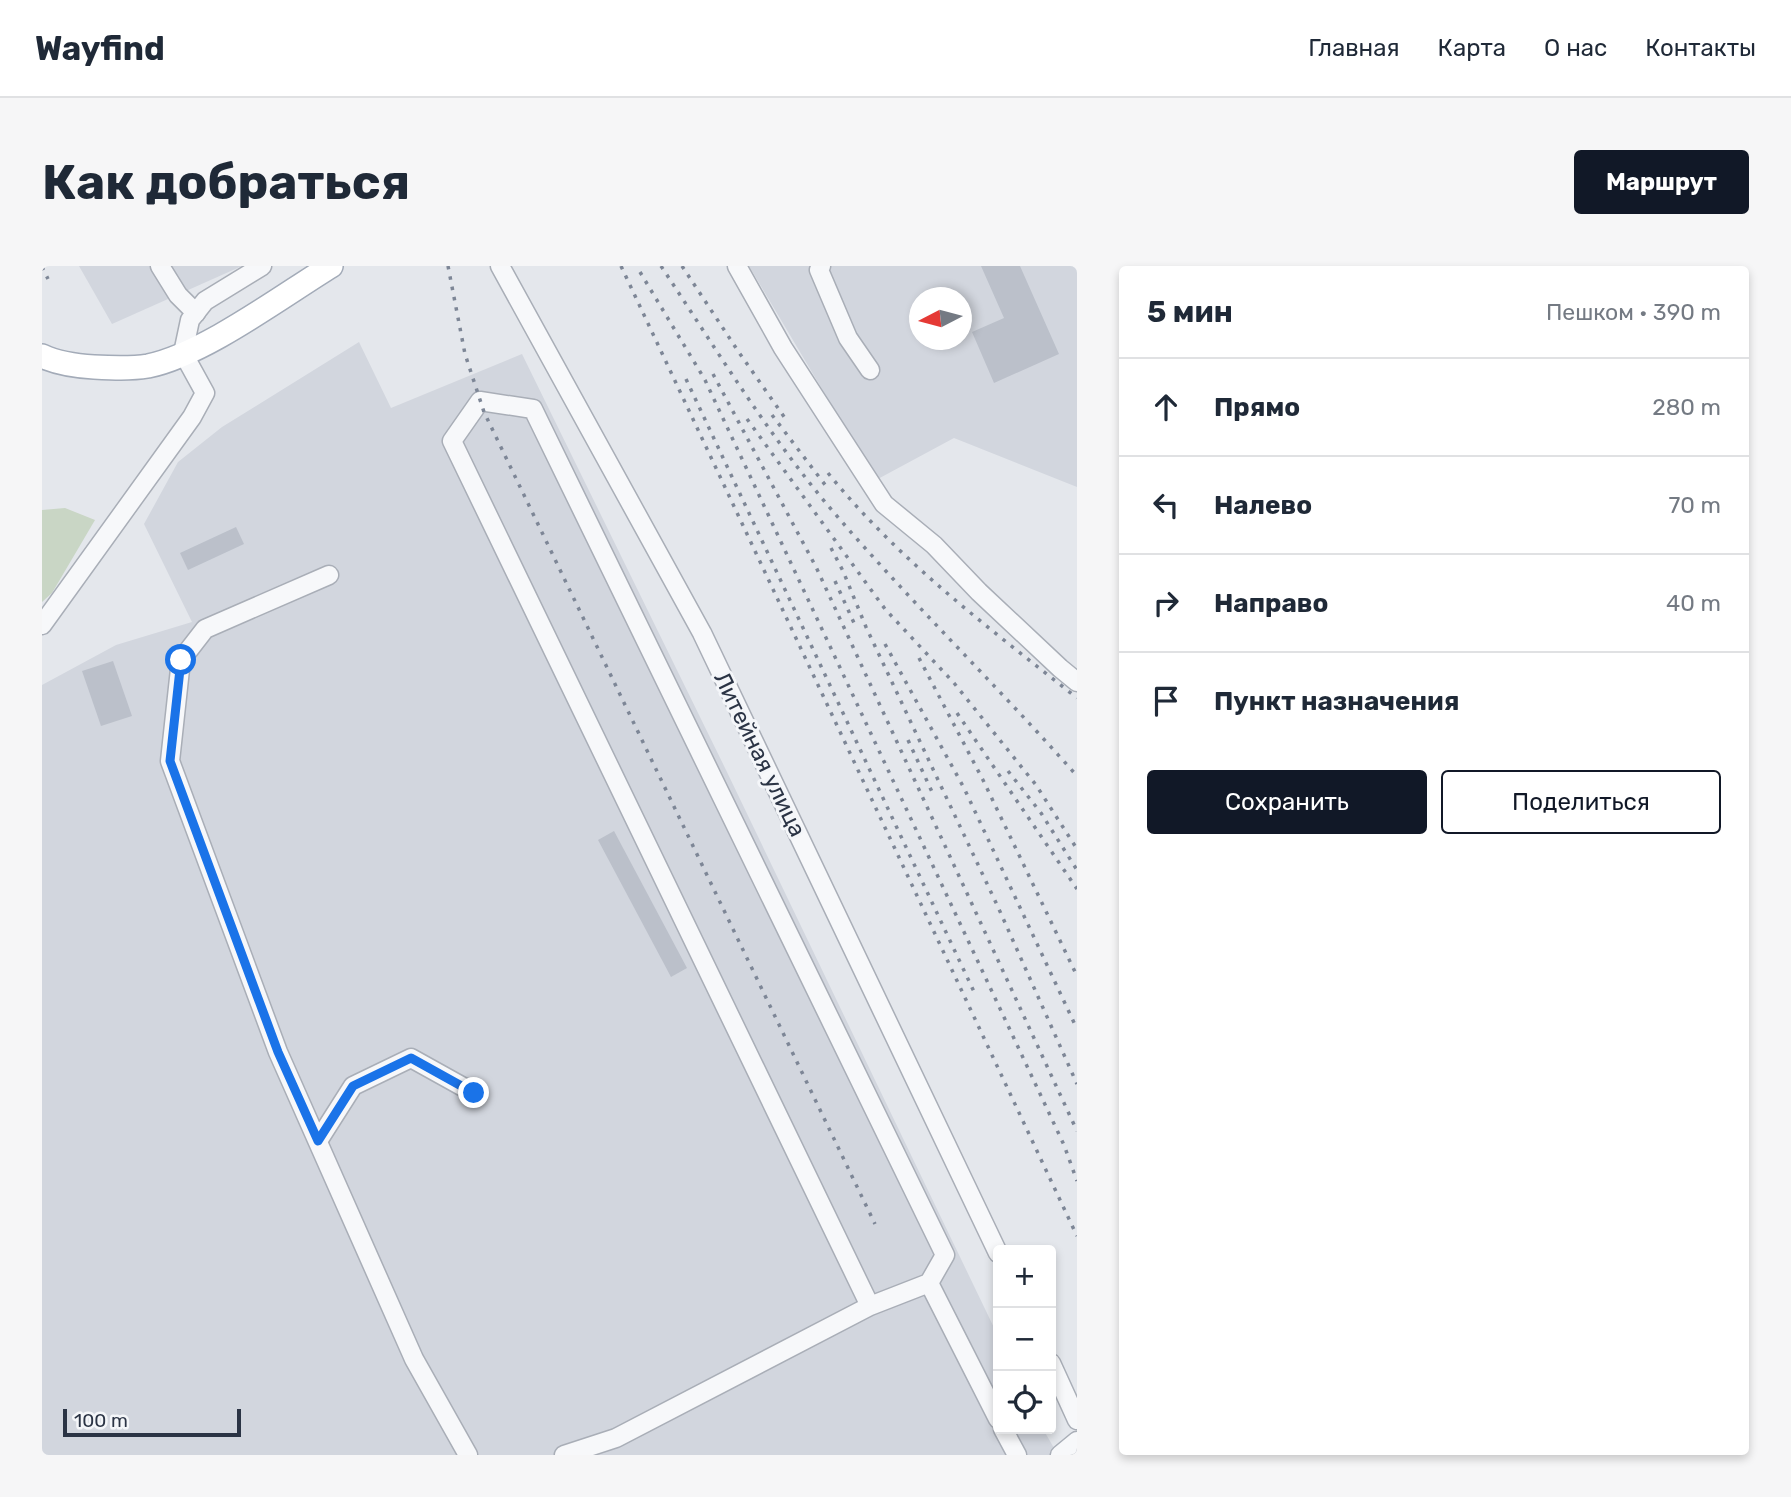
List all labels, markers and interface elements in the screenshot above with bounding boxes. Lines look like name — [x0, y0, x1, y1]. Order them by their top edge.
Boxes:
text: Wayfind — [35, 29, 165, 68]
text: Главная — [1308, 34, 1400, 62]
text: Карта — [1438, 34, 1506, 62]
text: О нас — [1544, 34, 1607, 62]
text: Контакты — [1645, 34, 1756, 62]
button: Маршрут — [1574, 150, 1749, 214]
text: Как добраться — [42, 153, 410, 211]
north arrow — [909, 287, 972, 350]
text: 5 мин — [1147, 294, 1233, 330]
text: Пешком · 390 m — [1546, 298, 1721, 326]
icon: ahead — [1147, 388, 1185, 426]
text: Прямо — [1214, 392, 1300, 423]
text: 280 m — [1652, 393, 1721, 421]
icon: left — [1147, 486, 1185, 524]
text: Налево — [1214, 490, 1312, 521]
text: 70 m — [1669, 491, 1721, 519]
icon: right — [1147, 584, 1185, 622]
text: Направо — [1214, 588, 1328, 619]
text: 40 m — [1666, 589, 1721, 617]
route start — [165, 644, 196, 675]
street label: Литейная улица — [708, 667, 812, 841]
icon: arrive — [1147, 682, 1185, 720]
text: Пункт назначения — [1214, 686, 1459, 717]
button: Сохранить — [1147, 770, 1427, 834]
button: Поделиться — [1441, 770, 1721, 834]
route end — [458, 1077, 489, 1108]
map controls — [993, 1245, 1056, 1434]
button: + — [993, 1245, 1056, 1308]
button: − — [993, 1308, 1056, 1371]
button: locate — [993, 1371, 1056, 1434]
scale bar — [63, 1406, 242, 1438]
text: 100 m — [74, 1409, 128, 1432]

